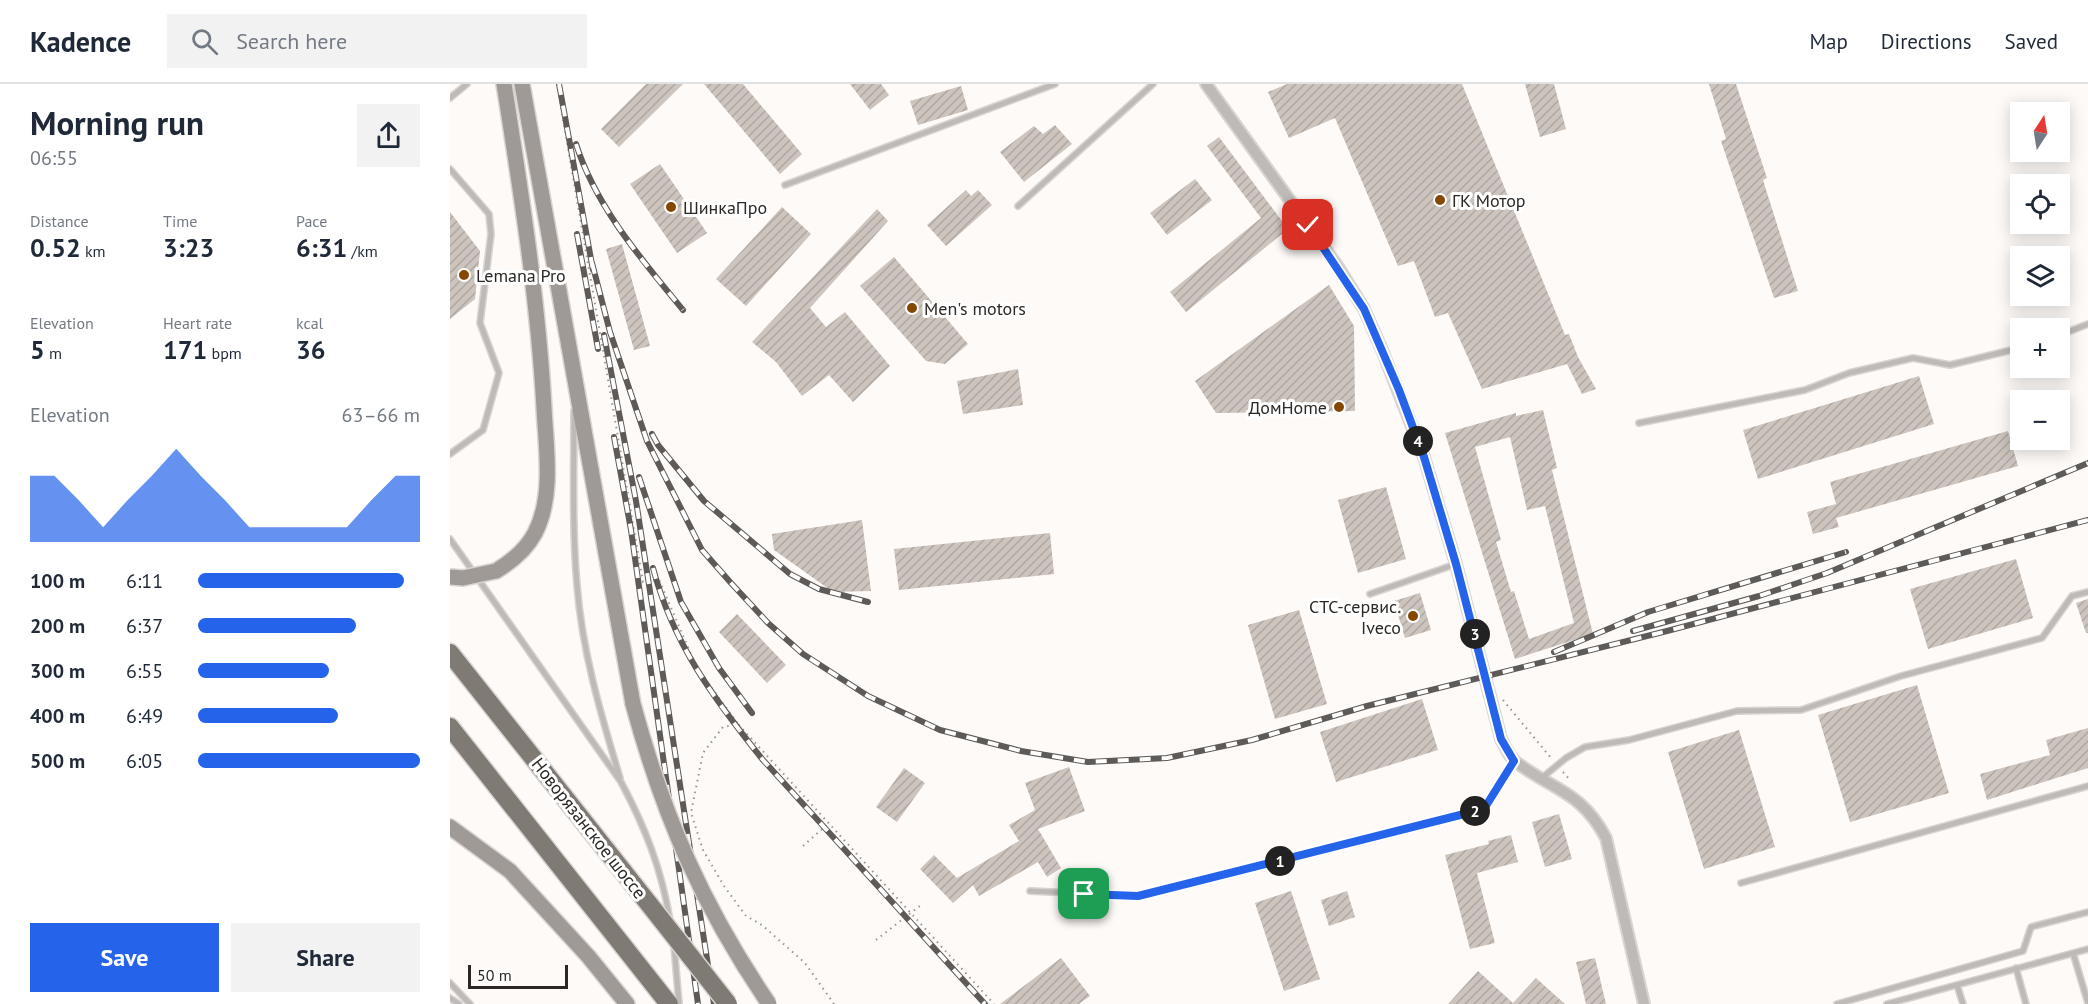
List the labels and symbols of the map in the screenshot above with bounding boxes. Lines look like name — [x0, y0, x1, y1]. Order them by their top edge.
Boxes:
north arrow — [2010, 102, 2070, 162]
place label: ГК Мотор — [1452, 189, 1526, 212]
marker: ГК Мотор — [1433, 193, 1447, 207]
place label: ШинкаПро — [683, 196, 767, 219]
pin — [1282, 199, 1333, 250]
marker: ШинкаПро — [664, 200, 678, 214]
place label: Lemana Pro — [476, 264, 566, 287]
marker: Lemana Pro — [457, 268, 471, 282]
place label: Men's motors — [924, 297, 1026, 320]
marker: Men's motors — [905, 301, 919, 315]
place label: ДомHome — [1249, 396, 1327, 419]
marker: ДомHome — [1332, 400, 1346, 414]
pin: 4 — [1403, 426, 1433, 456]
place label: СТС-сервис. Iveco — [1309, 595, 1401, 639]
marker: СТС-сервис. Iveco — [1406, 609, 1420, 623]
pin: 3 — [1460, 619, 1490, 649]
street label: Новорязанское шоссе — [527, 753, 651, 903]
pin: 2 — [1460, 796, 1490, 826]
pin: 1 — [1265, 846, 1295, 876]
pin — [1058, 868, 1109, 919]
scale bar — [468, 962, 568, 990]

